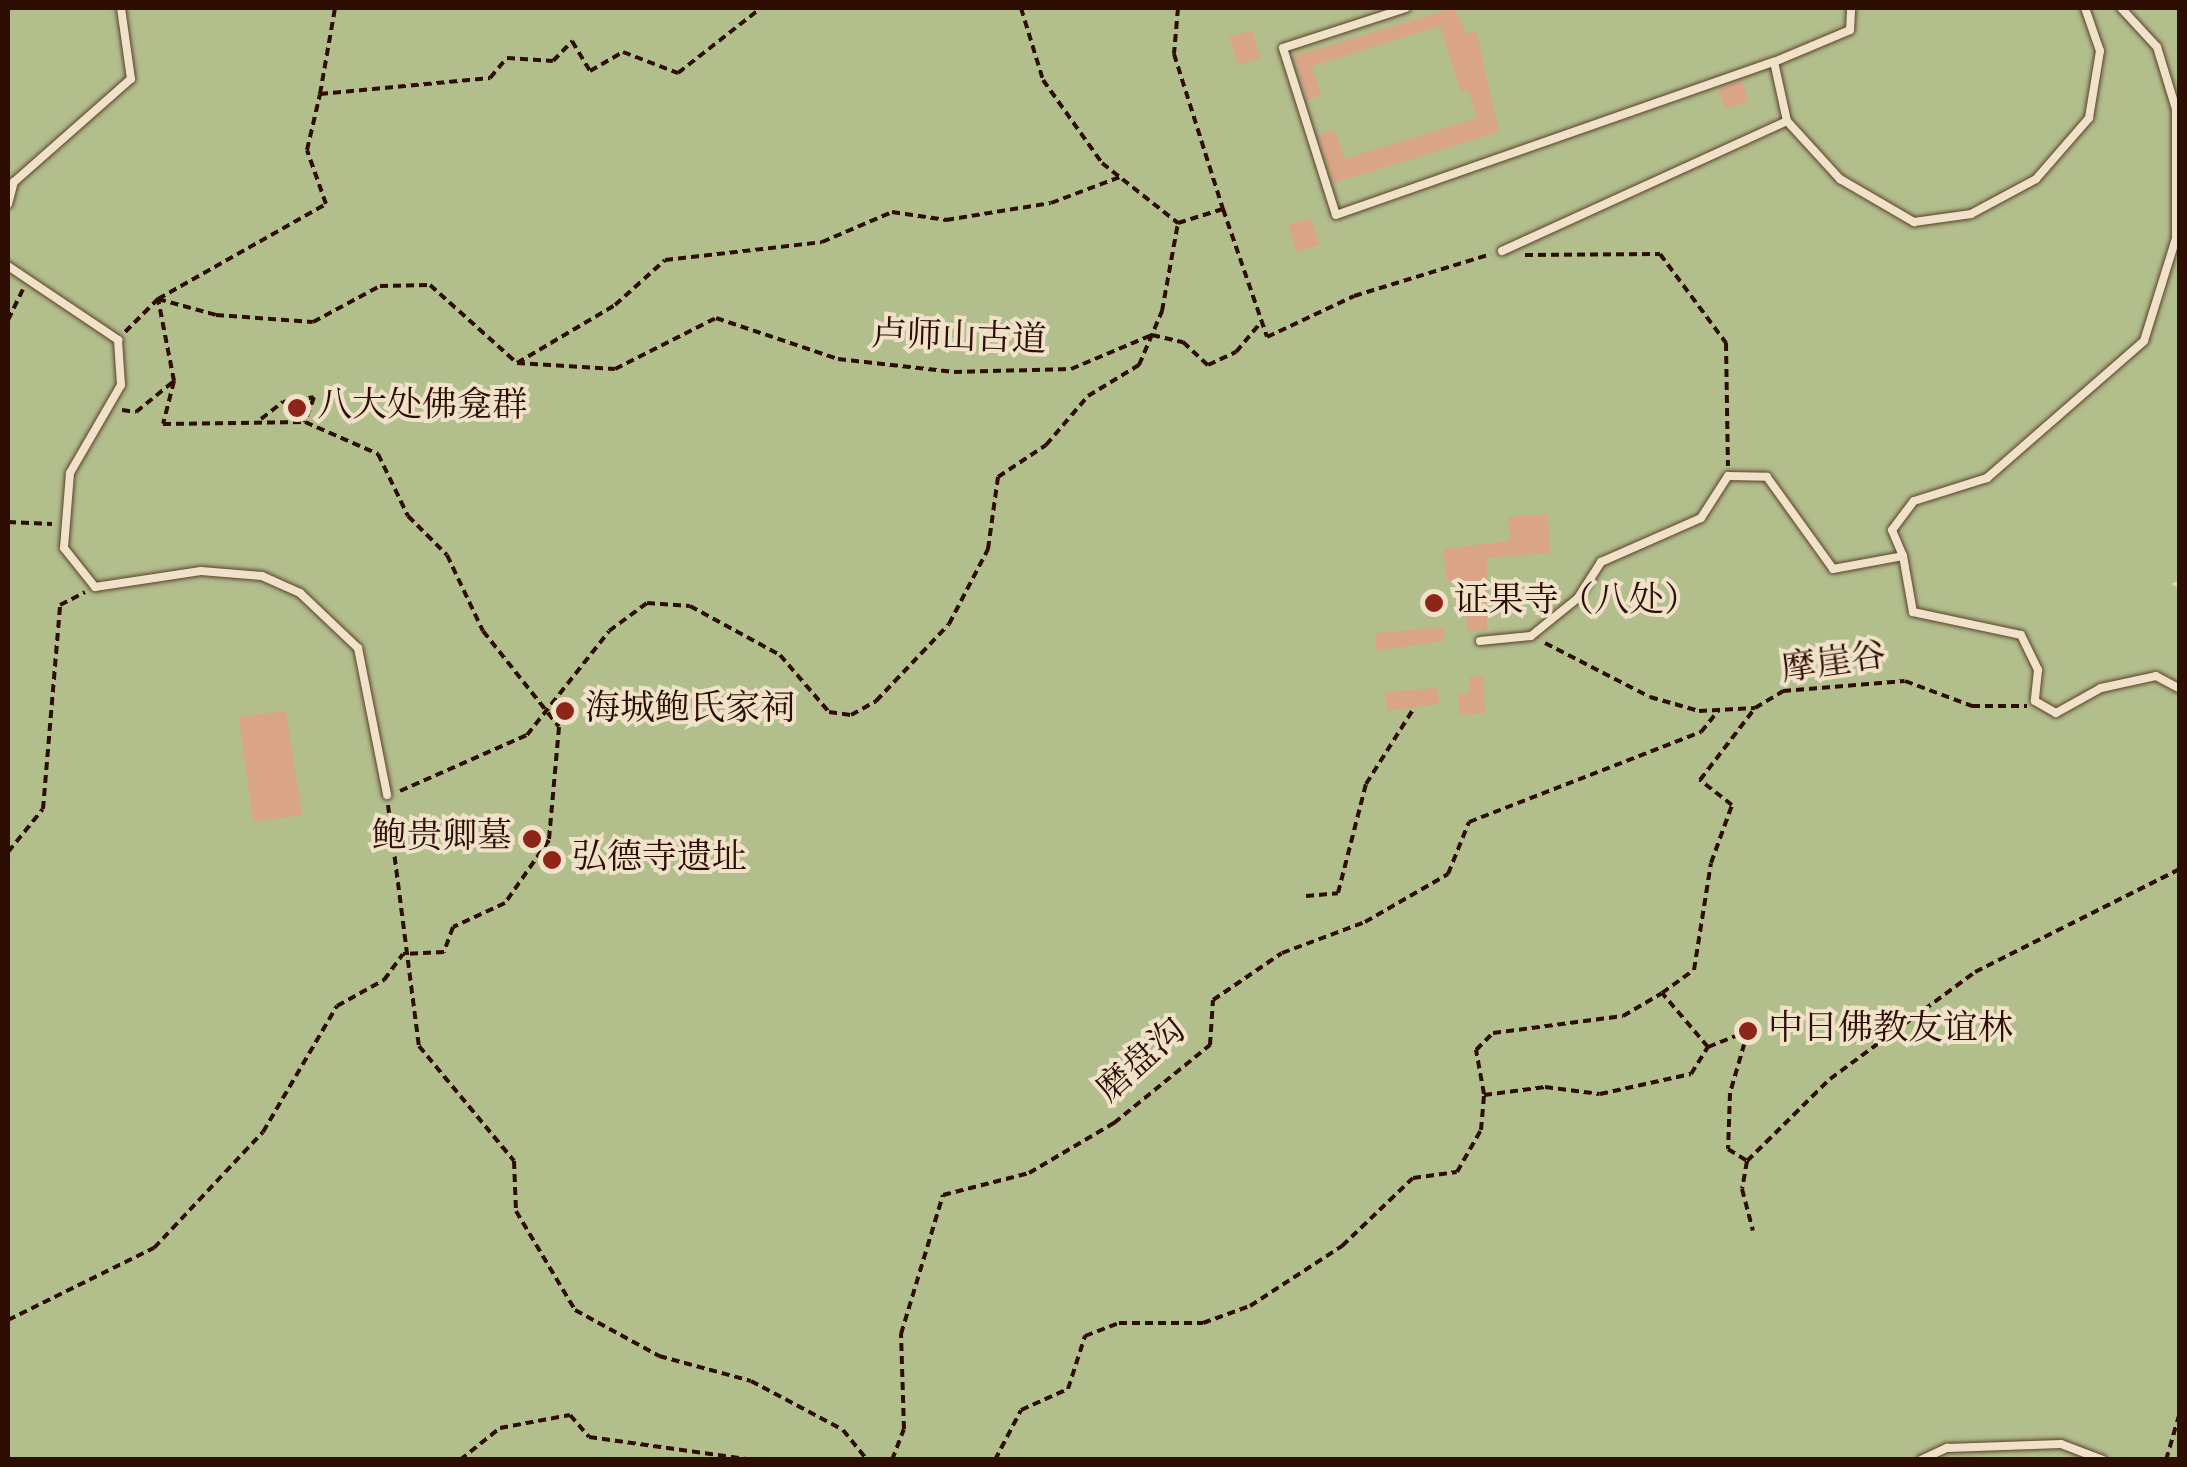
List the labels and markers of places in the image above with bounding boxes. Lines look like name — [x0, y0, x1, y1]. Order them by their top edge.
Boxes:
place label: 八大处佛龛群 — [317, 387, 527, 429]
marker: 八大处佛龛群 — [286, 397, 308, 419]
place label: 证果寺（八处） — [1454, 582, 1699, 624]
marker: 证果寺（八处） — [1423, 592, 1445, 614]
place label: 海城鲍氏家祠 — [585, 690, 795, 732]
marker: 海城鲍氏家祠 — [554, 700, 576, 722]
place label: 鲍贵卿墓 — [372, 818, 512, 860]
marker: 鲍贵卿墓 — [521, 828, 543, 850]
place label: 弘德寺遗址 — [572, 839, 747, 881]
marker: 弘德寺遗址 — [541, 849, 563, 871]
place label: 中日佛教友谊林 — [1768, 1010, 2013, 1052]
marker: 中日佛教友谊林 — [1737, 1020, 1759, 1042]

